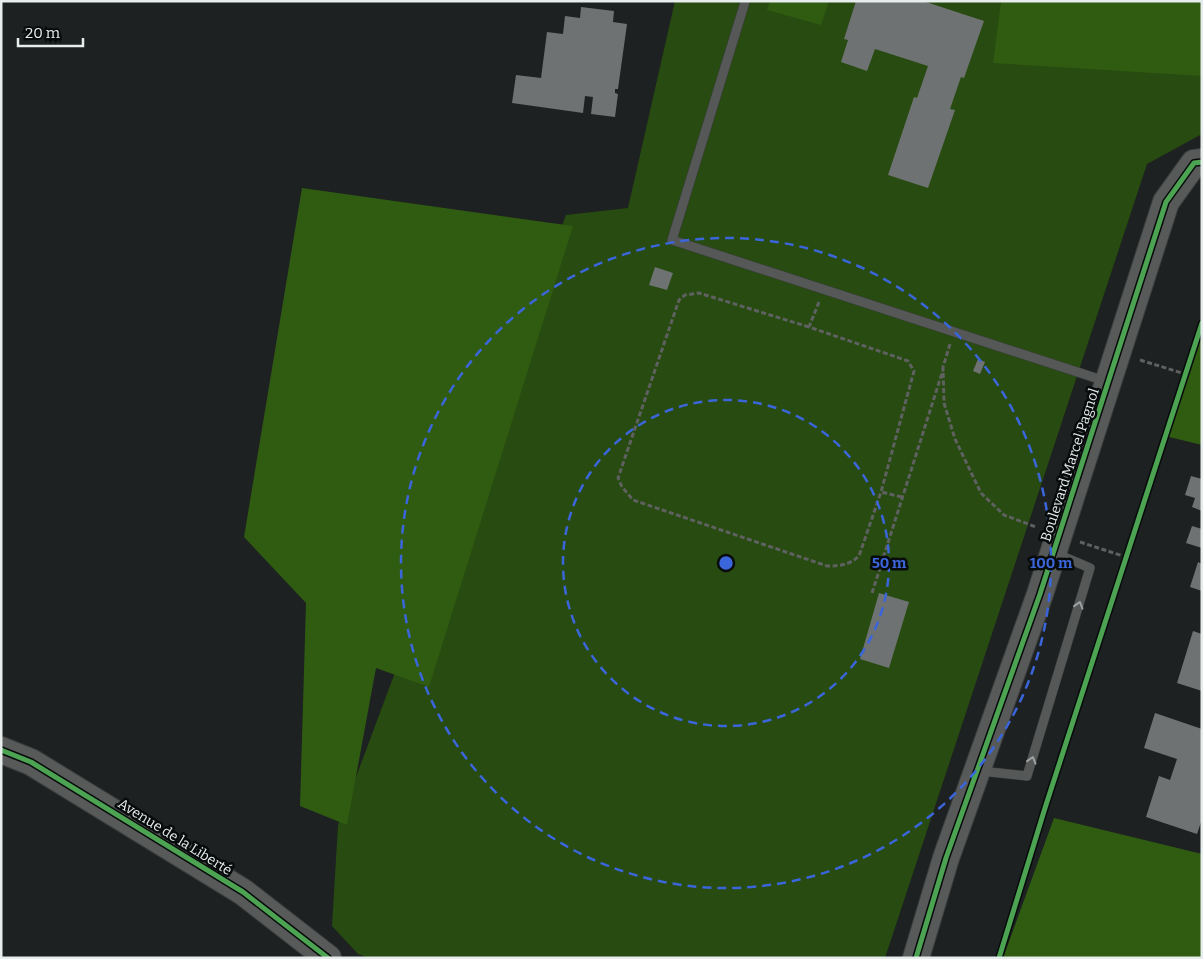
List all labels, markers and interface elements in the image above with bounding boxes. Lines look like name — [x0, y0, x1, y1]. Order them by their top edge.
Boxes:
scale bar — [18, 15, 82, 47]
text: 20 m — [25, 24, 61, 42]
street label: Boulevard Marcel Pagnol — [1037, 386, 1103, 544]
centre of rings — [717, 554, 735, 572]
text: 50 m — [872, 554, 907, 572]
text: 100 m — [1030, 554, 1073, 572]
one-way arrow — [1073, 601, 1083, 609]
one-way arrow — [1026, 757, 1036, 765]
street label: Avenue de la Liberté — [115, 795, 235, 879]

